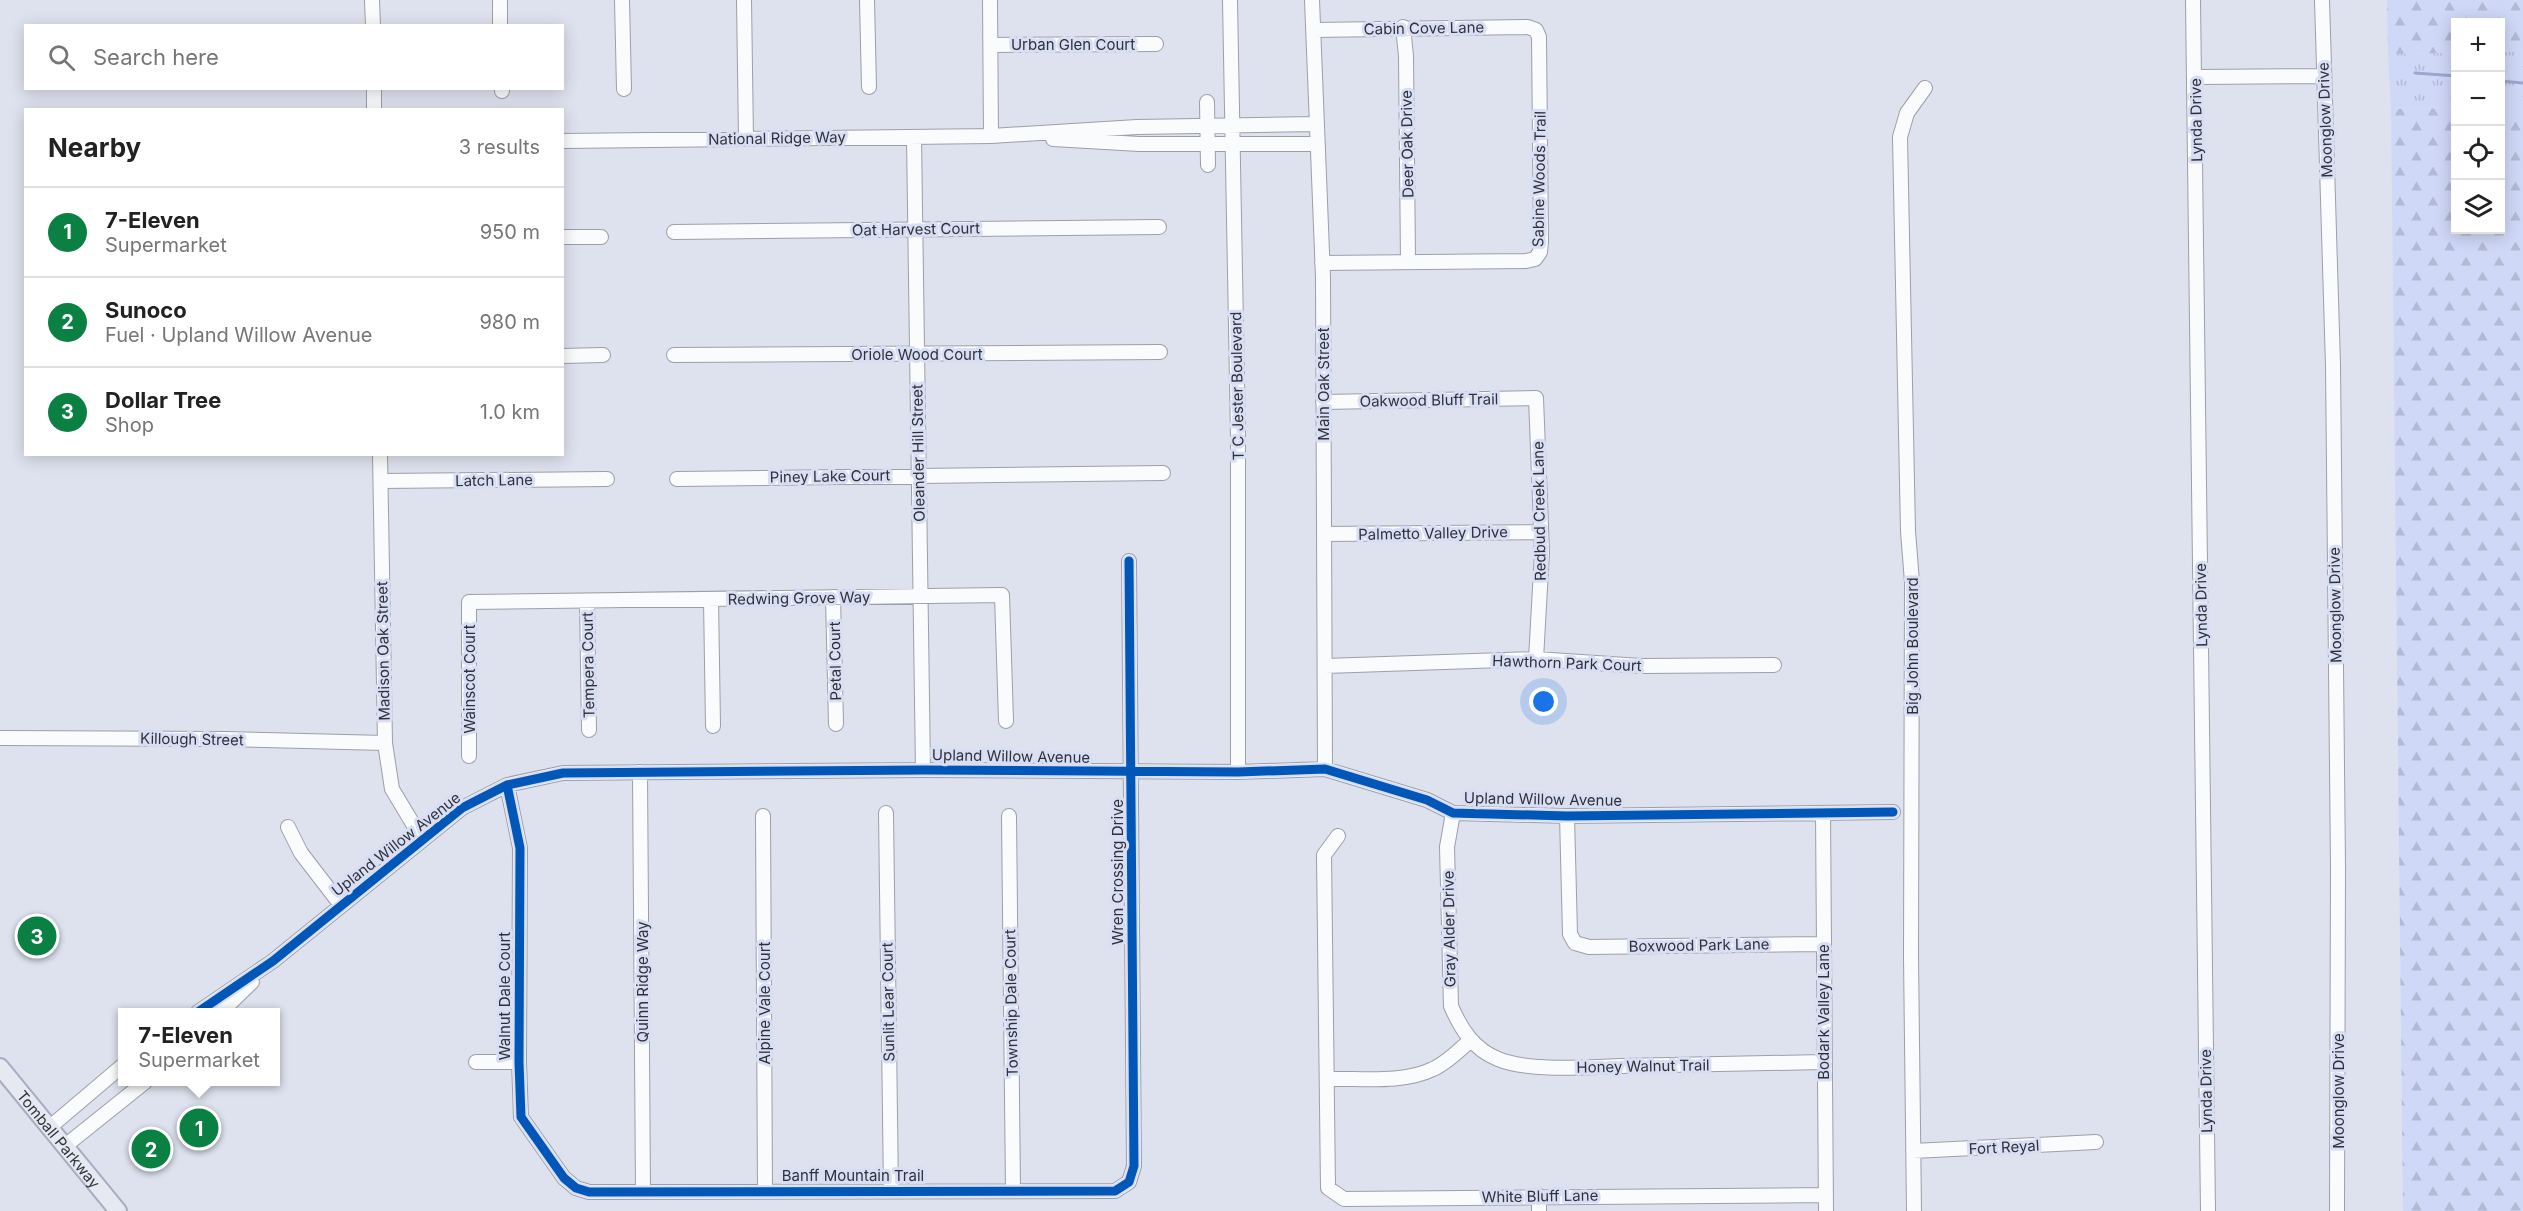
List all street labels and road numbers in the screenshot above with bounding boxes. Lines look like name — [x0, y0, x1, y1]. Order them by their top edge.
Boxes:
street label: Cabin Cove Lane — [1364, 17, 1484, 39]
street label: Urban Glen Court — [1011, 35, 1135, 54]
street label: Moonglow Drive — [2313, 62, 2337, 178]
street label: Lynda Drive — [2186, 78, 2206, 162]
street label: Deer Oak Drive — [1397, 90, 1417, 198]
street label: Sabine Woods Trail — [1528, 111, 1550, 247]
street label: National Ridge Way — [708, 127, 847, 149]
street label: Oat Harvest Court — [852, 218, 980, 240]
street label: T C Jester Boulevard — [1226, 311, 1248, 461]
street label: Main Oak Street — [1314, 327, 1333, 441]
street label: Oriole Wood Court — [851, 345, 983, 364]
street label: Oleander Hill Street — [907, 384, 929, 522]
street label: Oakwood Bluff Trail — [1359, 389, 1499, 411]
street label: Redbud Creek Lane — [1528, 441, 1550, 581]
street label: Piney Lake Court — [770, 465, 891, 487]
street label: Latch Lane — [455, 470, 533, 490]
street label: Palmetto Valley Drive — [1358, 522, 1508, 544]
street label: Moonglow Drive — [2324, 547, 2346, 663]
street label: Lynda Drive — [2191, 563, 2211, 647]
street label: Big John Boulevard — [1903, 577, 1922, 715]
street label: Madison Oak Street — [372, 581, 394, 721]
street label: Redwing Grove Way — [728, 587, 871, 609]
street label: Tempera Court — [578, 612, 598, 718]
street label: Petal Court — [825, 621, 845, 701]
street label: Wainscot Court — [460, 624, 479, 734]
street label: Hawthorn Park Court — [1492, 651, 1642, 675]
street label: Killough Street — [140, 729, 244, 749]
street label: Upland Willow Avenue — [932, 745, 1090, 767]
street label: Upland Willow Avenue — [328, 788, 464, 900]
street label: Upland Willow Avenue — [1464, 788, 1622, 810]
street label: Wren Crossing Drive — [1108, 799, 1127, 945]
street label: Gray Alder Drive — [1438, 870, 1460, 988]
street label: Quinn Ridge Way — [633, 921, 652, 1043]
street label: Township Dale Court — [1000, 929, 1022, 1077]
street label: Walnut Dale Court — [495, 932, 514, 1060]
street label: Boxwood Park Lane — [1628, 934, 1770, 956]
street label: Alpine Vale Court — [755, 941, 774, 1064]
street label: Sunlit Lear Court — [877, 942, 899, 1062]
street label: Bodark Valley Lane — [1814, 944, 1833, 1080]
street label: Moonglow Drive — [2329, 1033, 2348, 1149]
street label: Lynda Drive — [2196, 1049, 2216, 1133]
street label: Honey Walnut Trail — [1576, 1055, 1710, 1077]
street label: Tomball Parkway — [13, 1086, 105, 1192]
street label: Fort Reyal — [1968, 1136, 2040, 1158]
street label: Banff Mountain Trail — [782, 1166, 924, 1185]
street label: White Bluff Lane — [1482, 1185, 1598, 1207]

